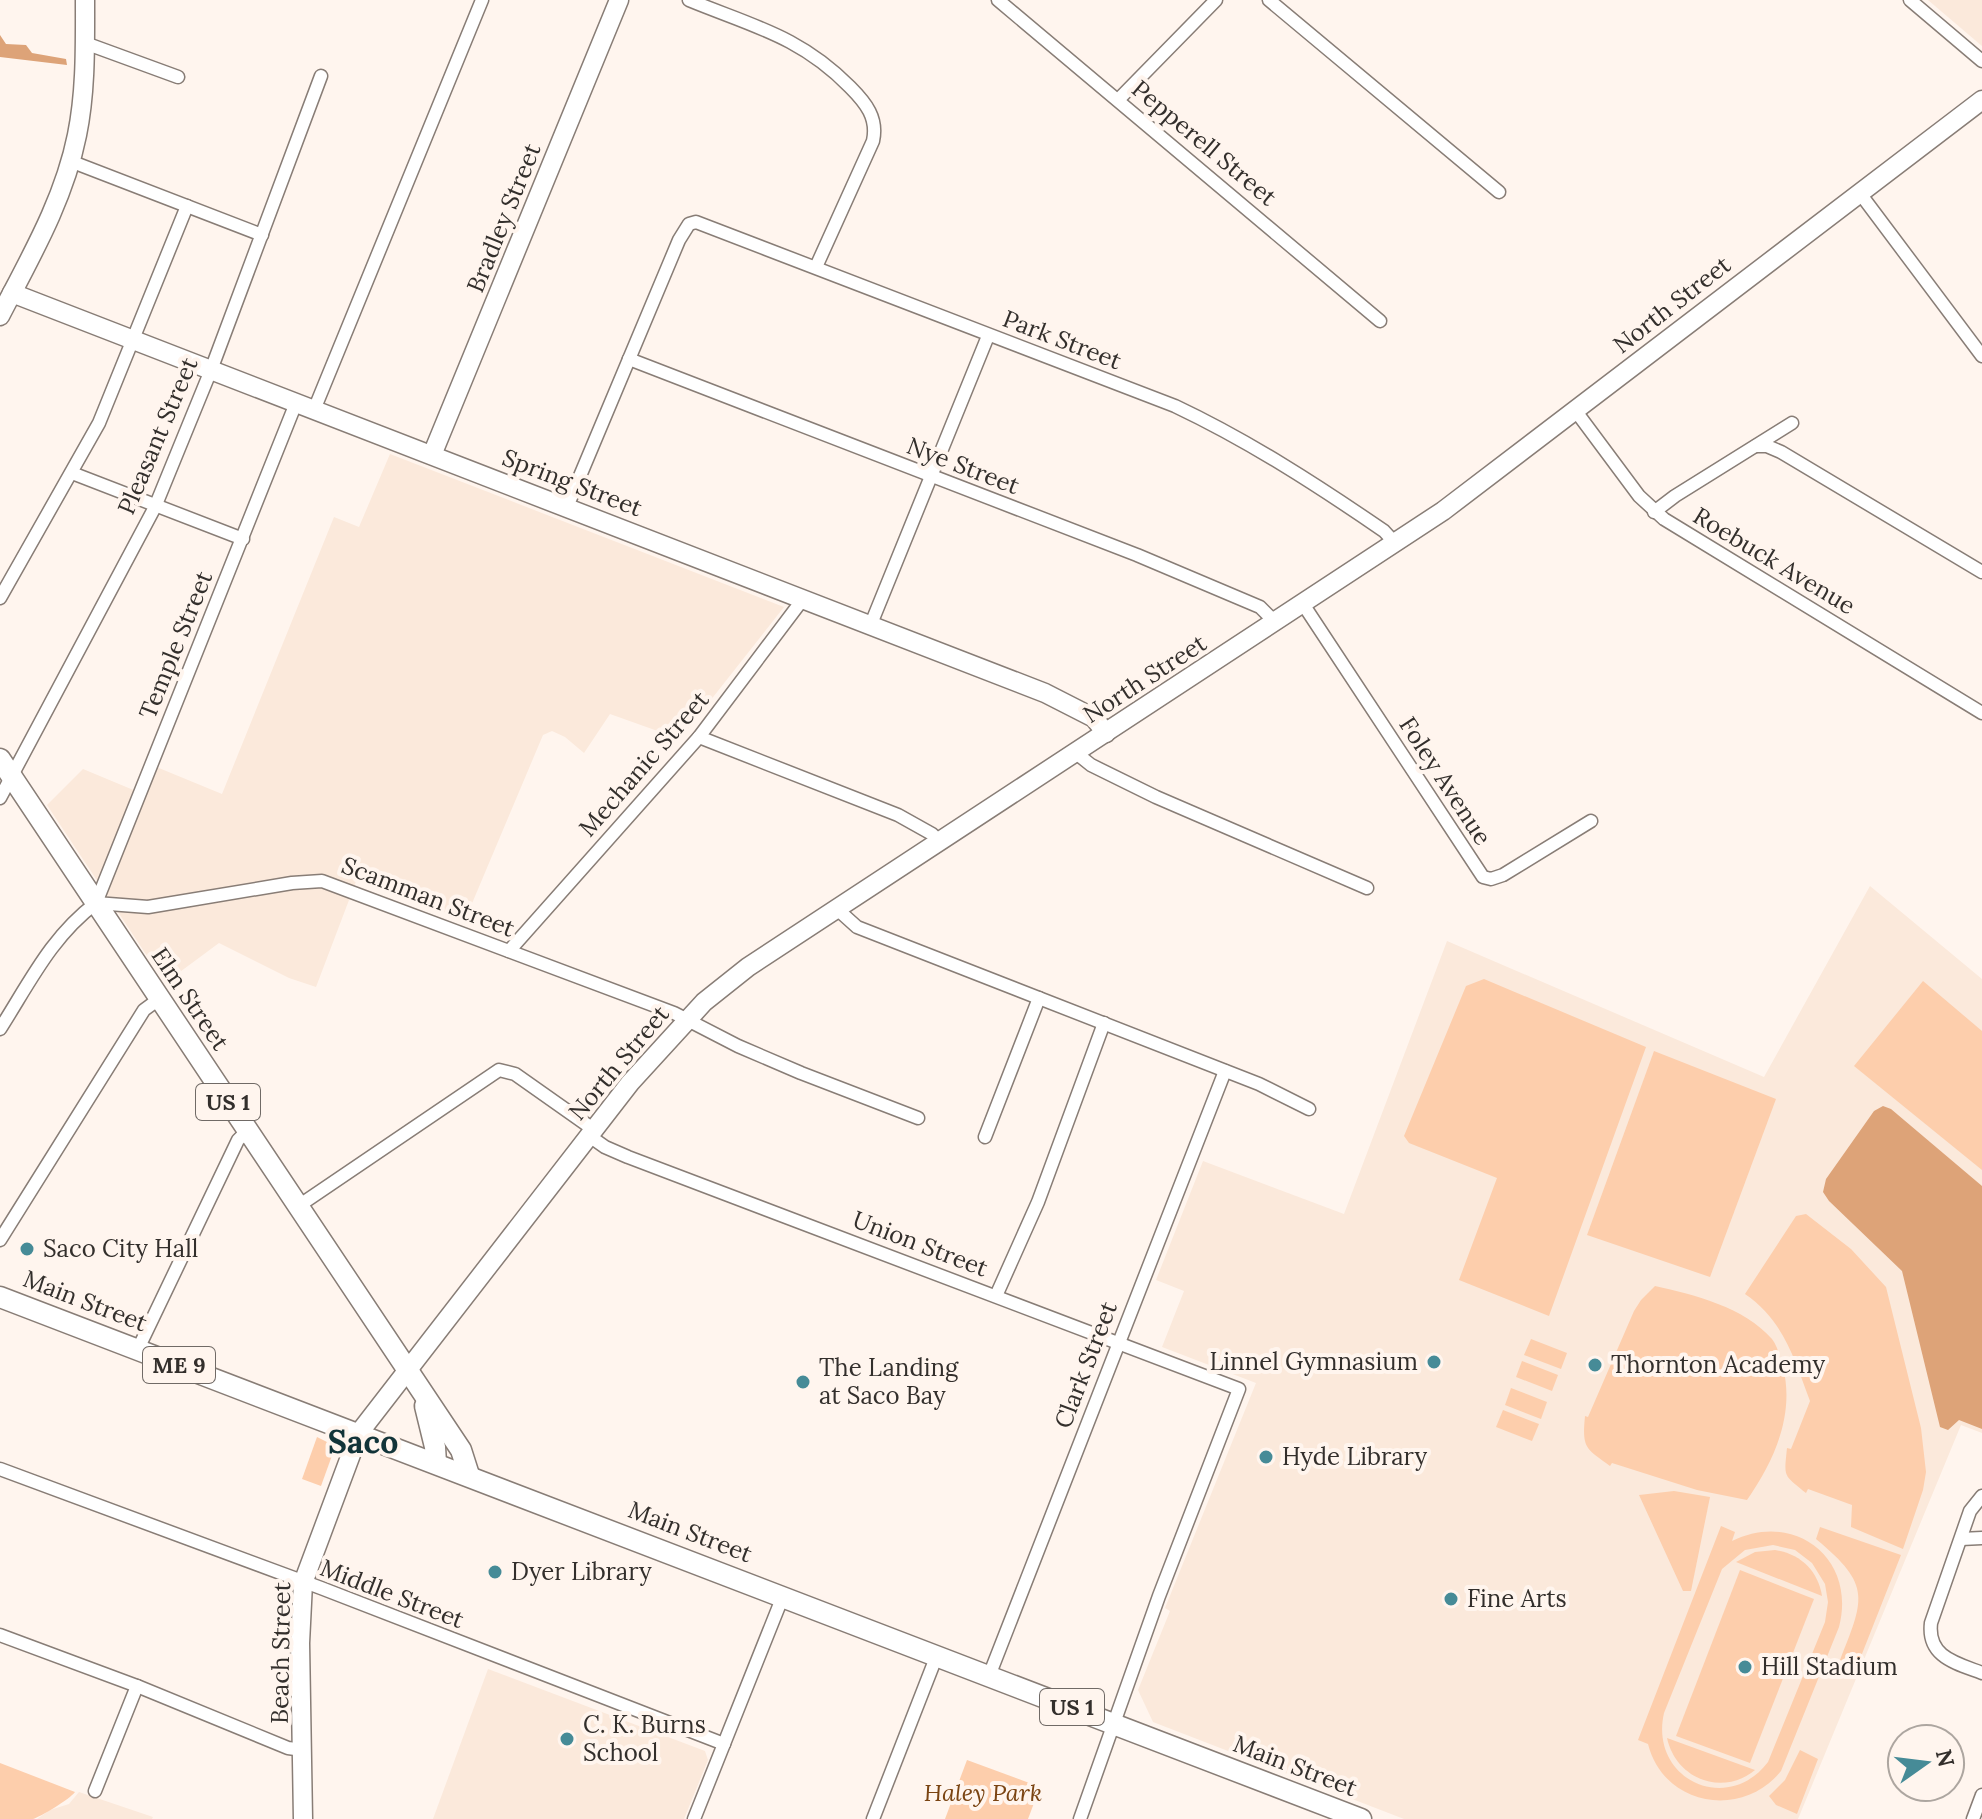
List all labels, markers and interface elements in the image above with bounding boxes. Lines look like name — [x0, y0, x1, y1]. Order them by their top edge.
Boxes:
street label: Pepperell Street — [1126, 73, 1284, 213]
street label: Bradley Street — [460, 138, 548, 297]
street label: North Street — [1607, 249, 1737, 360]
street label: Park Street — [999, 303, 1126, 377]
street label: Pleasant Street — [110, 352, 205, 519]
street label: Nye Street — [903, 430, 1024, 501]
street label: Spring Street — [498, 442, 647, 524]
street label: Roebuck Avenue — [1688, 500, 1861, 621]
street label: Temple Street — [132, 566, 220, 723]
street label: North Street — [1077, 627, 1213, 730]
street label: Mechanic Street — [572, 684, 716, 843]
street label: Foley Avenue — [1392, 711, 1498, 851]
street label: Scamman Street — [337, 849, 520, 944]
street label: Elm Street — [145, 941, 236, 1057]
street label: North Street — [562, 998, 676, 1127]
road number: US 1 — [196, 1084, 260, 1120]
street label: Union Street — [848, 1204, 993, 1284]
place label: Saco City Hall — [43, 1233, 198, 1264]
marker: Saco City Hall — [18, 1240, 36, 1258]
street label: Main Street — [19, 1263, 152, 1339]
street label: Clark Street — [1047, 1296, 1124, 1433]
place label: Linnel Gymnasium — [1209, 1346, 1418, 1377]
road number: ME 9 — [143, 1347, 215, 1383]
place label: Thornton Academy — [1611, 1349, 1826, 1380]
place label: The Landing at Saco Bay — [819, 1352, 959, 1411]
marker: Linnel Gymnasium — [1425, 1353, 1443, 1371]
marker: Thornton Academy — [1586, 1356, 1604, 1374]
marker: The Landing at Saco Bay — [794, 1373, 812, 1391]
district label: Saco — [328, 1421, 398, 1462]
place label: Hyde Library — [1282, 1441, 1427, 1472]
marker: Hyde Library — [1257, 1448, 1275, 1466]
street label: Main Street — [624, 1494, 757, 1570]
street label: Middle Street — [316, 1552, 469, 1635]
place label: Dyer Library — [511, 1556, 652, 1587]
marker: Dyer Library — [486, 1563, 504, 1581]
street label: Beach Street — [264, 1581, 297, 1724]
place label: Fine Arts — [1467, 1583, 1567, 1614]
marker: Fine Arts — [1442, 1590, 1460, 1608]
place label: Hill Stadium — [1761, 1651, 1898, 1682]
marker: Hill Stadium — [1736, 1658, 1754, 1676]
road number: US 1 — [1040, 1689, 1104, 1725]
place label: C. K. Burns School — [583, 1709, 706, 1768]
north arrow — [1886, 1723, 1966, 1803]
street label: Main Street — [1229, 1728, 1362, 1804]
marker: C. K. Burns School — [558, 1730, 576, 1748]
text: N — [1930, 1747, 1961, 1770]
park label: Haley Park — [924, 1777, 1042, 1808]

